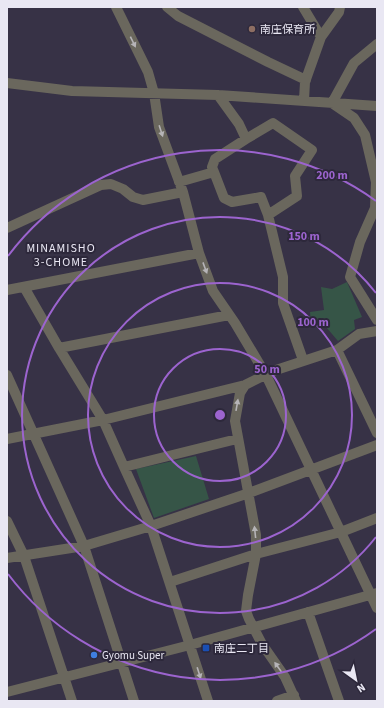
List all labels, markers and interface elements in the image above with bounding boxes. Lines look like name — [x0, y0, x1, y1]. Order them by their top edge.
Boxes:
place label: 南庄保育所 — [260, 22, 316, 37]
marker: 南庄保育所 — [247, 24, 257, 34]
one-way arrow — [130, 36, 136, 48]
one-way arrow — [158, 126, 164, 138]
text: 200 m — [316, 167, 348, 184]
text: 150 m — [288, 228, 320, 245]
district label: MINAMISHO 3-CHOME — [26, 240, 96, 271]
one-way arrow — [202, 263, 208, 275]
text: 100 m — [297, 314, 329, 331]
text: 50 m — [254, 361, 280, 378]
one-way arrow — [235, 399, 241, 411]
centre of rings — [213, 408, 227, 422]
one-way arrow — [252, 526, 258, 539]
place label: 南庄二丁目 — [214, 641, 269, 656]
marker: 南庄二丁目 — [201, 643, 211, 653]
place label: Gyomu Super — [102, 648, 165, 663]
marker: Gyomu Super — [89, 650, 99, 660]
north arrow — [336, 660, 376, 700]
one-way arrow — [274, 661, 282, 672]
one-way arrow — [196, 667, 202, 679]
text: N — [354, 680, 368, 696]

